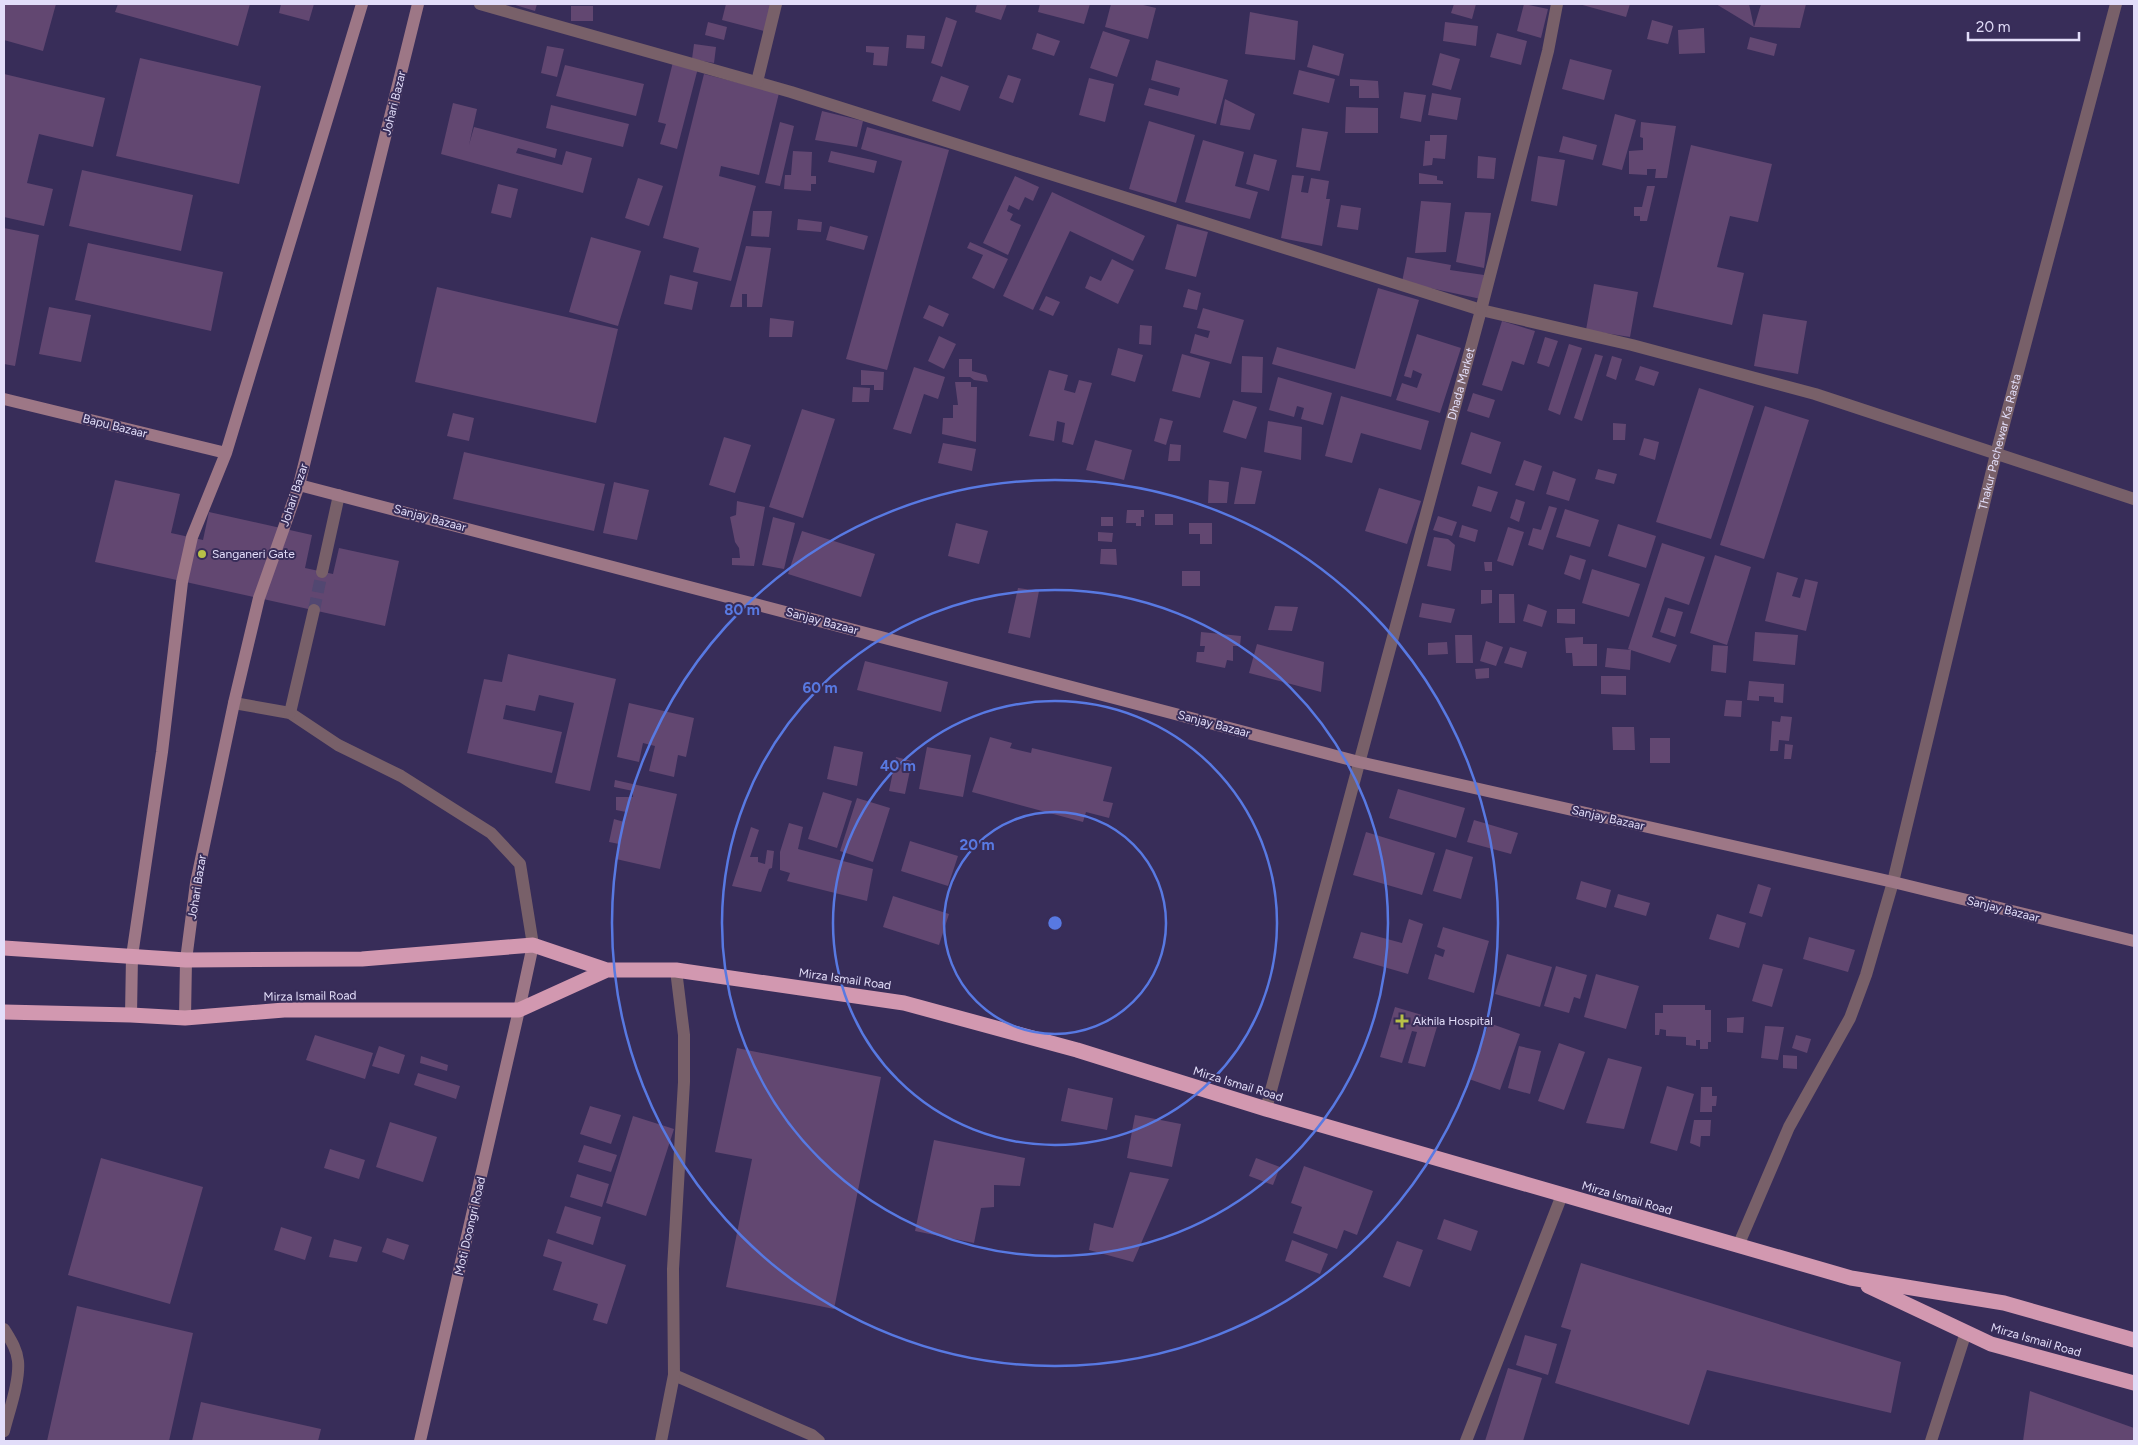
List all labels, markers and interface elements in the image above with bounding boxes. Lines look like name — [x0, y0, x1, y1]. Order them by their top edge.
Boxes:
scale bar — [1968, 10, 2079, 42]
text: 20 m — [1976, 18, 2010, 36]
street label: Johari Bazar — [379, 70, 409, 136]
street label: Dhada Market — [1445, 346, 1478, 422]
street label: Thakur Pachewar Ka Rasta — [1976, 372, 2024, 511]
street label: Bapu Bazaar — [81, 411, 149, 441]
street label: Johari Bazar — [277, 462, 311, 528]
street label: Sanjay Bazaar — [392, 502, 468, 534]
place label: Sanganeri Gate — [212, 547, 295, 561]
marker: Sanganeri Gate — [196, 548, 208, 560]
text: 80 m — [724, 601, 760, 619]
street label: Sanjay Bazaar — [784, 605, 860, 637]
text: 60 m — [802, 679, 838, 697]
street label: Sanjay Bazaar — [1176, 708, 1252, 740]
text: 40 m — [880, 757, 916, 775]
street label: Sanjay Bazaar — [1570, 803, 1646, 833]
text: 20 m — [959, 836, 995, 854]
street label: Johari Bazar — [185, 854, 209, 920]
street label: Sanjay Bazaar — [1965, 893, 2041, 925]
centre of rings — [1046, 914, 1064, 932]
street label: Mirza Ismail Road — [798, 966, 892, 992]
street label: Mirza Ismail Road — [263, 988, 357, 1004]
marker: Akhila Hospital — [1395, 1014, 1409, 1028]
place label: Akhila Hospital — [1413, 1014, 1493, 1028]
street label: Mirza Ismail Road — [1191, 1064, 1285, 1104]
street label: Moti Doongri Road — [452, 1175, 488, 1277]
street label: Mirza Ismail Road — [1580, 1178, 1674, 1218]
street label: Mirza Ismail Road — [1989, 1320, 2083, 1360]

